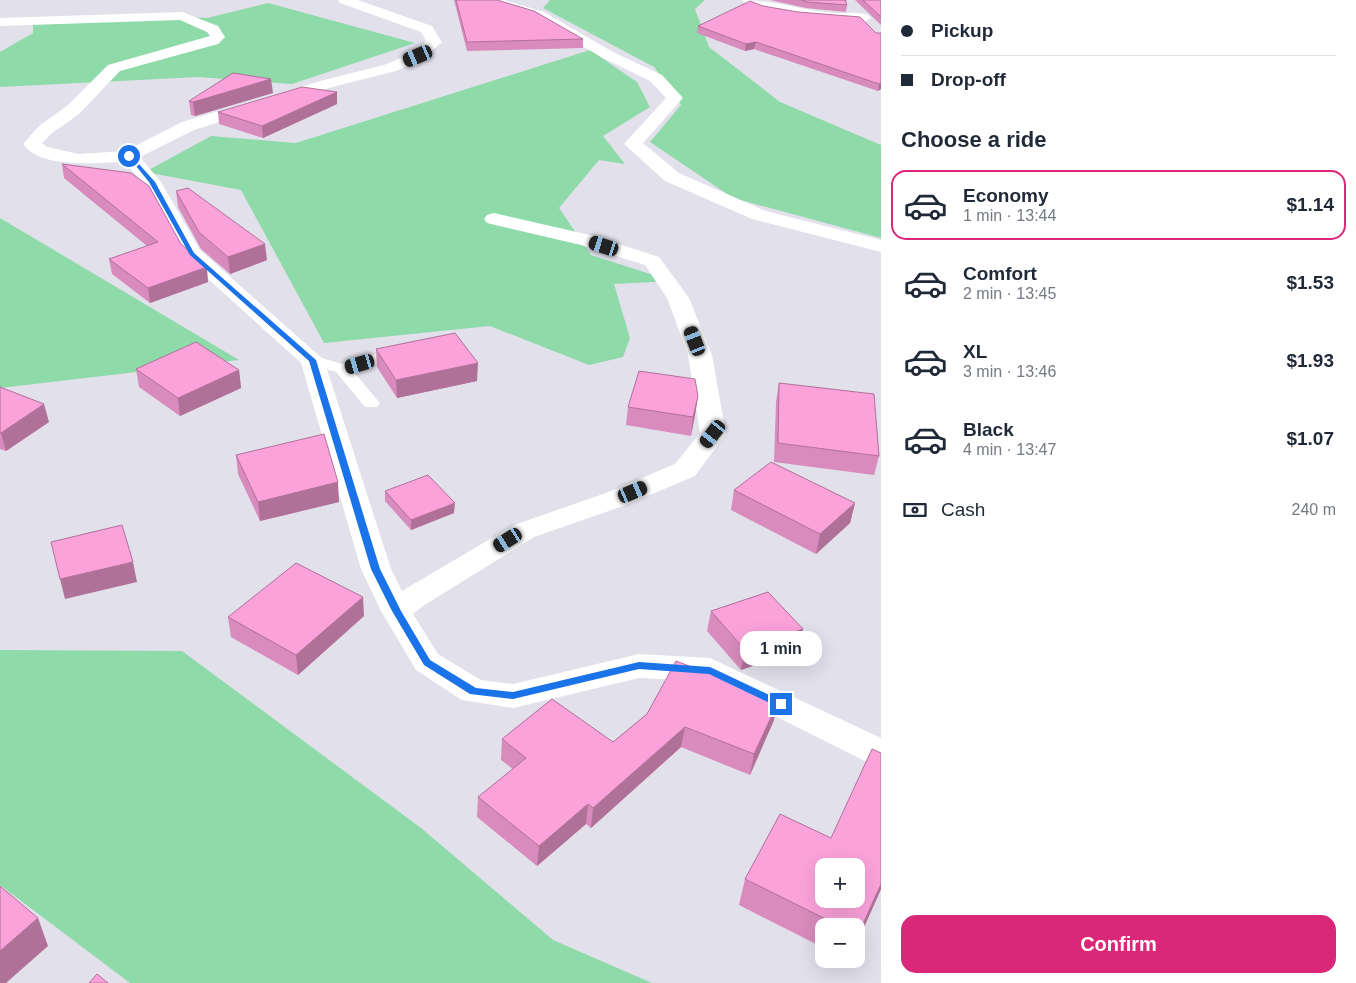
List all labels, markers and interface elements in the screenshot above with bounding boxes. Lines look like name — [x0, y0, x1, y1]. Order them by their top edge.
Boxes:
text: Pickup — [931, 20, 993, 41]
car — [401, 43, 434, 69]
text: Drop-off — [931, 69, 1006, 90]
text: Choose a ride — [901, 127, 1046, 152]
route start — [118, 145, 140, 167]
icon: car — [903, 183, 948, 228]
text: Economy — [963, 185, 1049, 206]
text: $1.14 — [1286, 194, 1334, 215]
text: 1 min · 13:44 — [963, 207, 1056, 224]
car — [587, 234, 620, 258]
icon: car — [903, 261, 948, 306]
text: Comfort — [963, 263, 1037, 284]
text: $1.53 — [1286, 272, 1334, 293]
text: 2 min · 13:45 — [963, 285, 1056, 302]
car — [682, 324, 707, 358]
icon: car — [903, 339, 948, 384]
text: XL — [963, 341, 987, 362]
text: $1.93 — [1286, 350, 1334, 371]
car — [343, 353, 376, 375]
text: 3 min · 13:46 — [963, 363, 1056, 380]
icon: car — [903, 417, 948, 462]
car — [697, 418, 728, 450]
text: Black — [963, 419, 1014, 440]
text: $1.07 — [1286, 428, 1334, 449]
text: 4 min · 13:47 — [963, 441, 1056, 458]
car — [616, 479, 649, 505]
icon: cash — [901, 496, 929, 524]
text: Cash — [941, 499, 985, 520]
text: 240 m — [1292, 501, 1336, 518]
car — [491, 526, 524, 554]
callout: 1 min — [740, 632, 822, 666]
text: 1 min — [760, 640, 802, 657]
route end — [770, 693, 792, 715]
map controls — [815, 858, 865, 968]
button: + — [815, 858, 865, 908]
button: Confirm — [901, 915, 1336, 973]
button: − — [815, 918, 865, 968]

